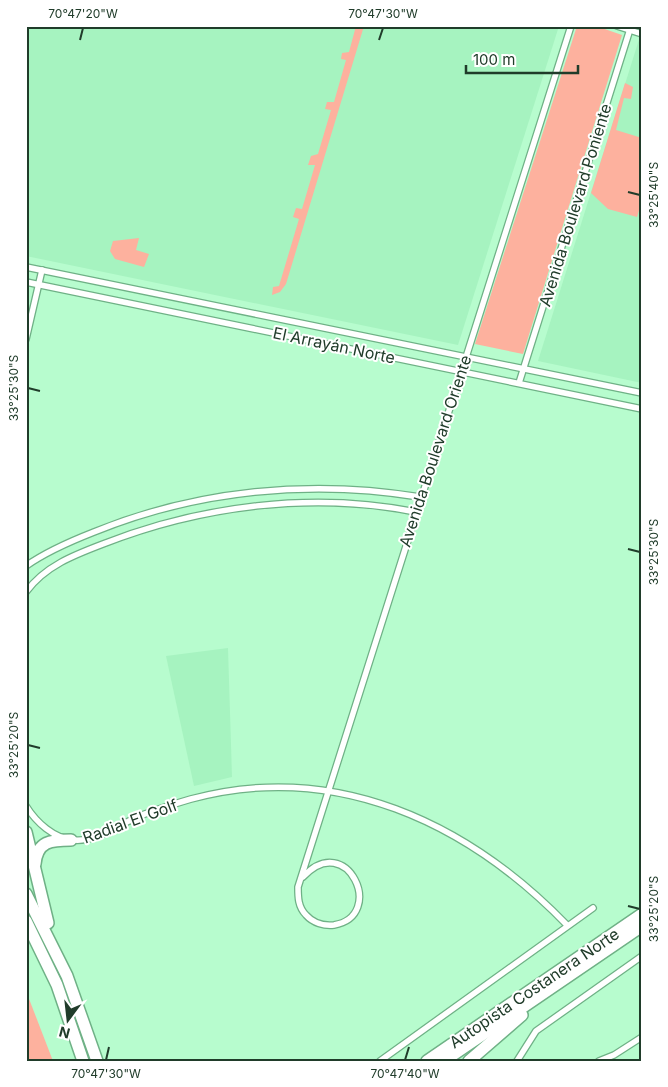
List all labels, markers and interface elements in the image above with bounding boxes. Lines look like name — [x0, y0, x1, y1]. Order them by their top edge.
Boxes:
text: 70°47'20"W — [48, 6, 118, 21]
text: 70°47'30"W — [348, 6, 418, 21]
scale bar — [466, 42, 578, 74]
text: 100 m — [473, 50, 515, 69]
street label: Avenida Boulevard Poniente — [535, 101, 615, 309]
text: 33°25'40"S — [646, 162, 661, 228]
street label: El Arrayán Norte — [271, 322, 397, 368]
street label: Avenida Boulevard Oriente — [395, 353, 475, 549]
text: 33°25'30"S — [6, 354, 21, 421]
text: 33°25'30"S — [646, 518, 661, 585]
text: 33°25'20"S — [6, 711, 21, 778]
street label: Radial El Golf — [80, 795, 180, 847]
text: 33°25'20"S — [646, 875, 661, 942]
street label: Autopista Costanera Norte — [445, 924, 623, 1052]
north arrow — [42, 994, 92, 1044]
text: N — [57, 1023, 72, 1043]
text: 70°47'30"W — [71, 1066, 141, 1081]
text: 70°47'40"W — [370, 1066, 440, 1081]

